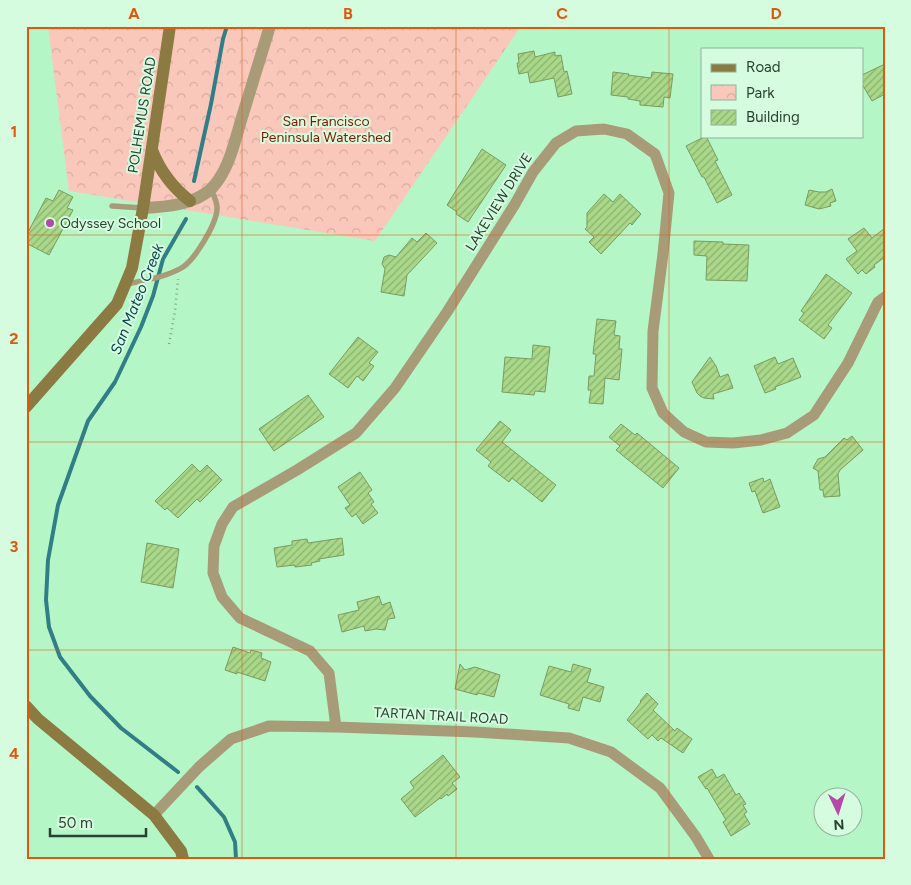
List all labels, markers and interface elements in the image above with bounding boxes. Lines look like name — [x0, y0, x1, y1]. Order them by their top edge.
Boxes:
text: A — [128, 4, 140, 23]
text: B — [343, 4, 353, 23]
text: C — [556, 4, 568, 23]
text: D — [770, 4, 782, 23]
legend — [701, 48, 864, 138]
street label: POLHEMUS ROAD — [124, 56, 160, 174]
text: Road — [746, 58, 781, 76]
text: Park — [746, 84, 775, 102]
text: Building — [746, 108, 800, 126]
park label: San Francisco Peninsula Watershed — [261, 113, 391, 146]
text: 1 — [11, 122, 17, 141]
street label: LAKEVIEW DRIVE — [462, 150, 536, 254]
place label: Odyssey School — [60, 215, 161, 232]
marker: Odyssey School — [44, 217, 56, 229]
water label: San Mateo Creek — [107, 240, 168, 357]
text: 2 — [9, 329, 19, 348]
text: 3 — [10, 537, 19, 556]
street label: TARTAN TRAIL ROAD — [373, 704, 509, 728]
text: 4 — [9, 744, 19, 763]
north arrow — [814, 788, 864, 838]
scale bar — [50, 805, 146, 837]
text: 50 m — [58, 814, 93, 832]
text: N — [833, 816, 845, 833]

